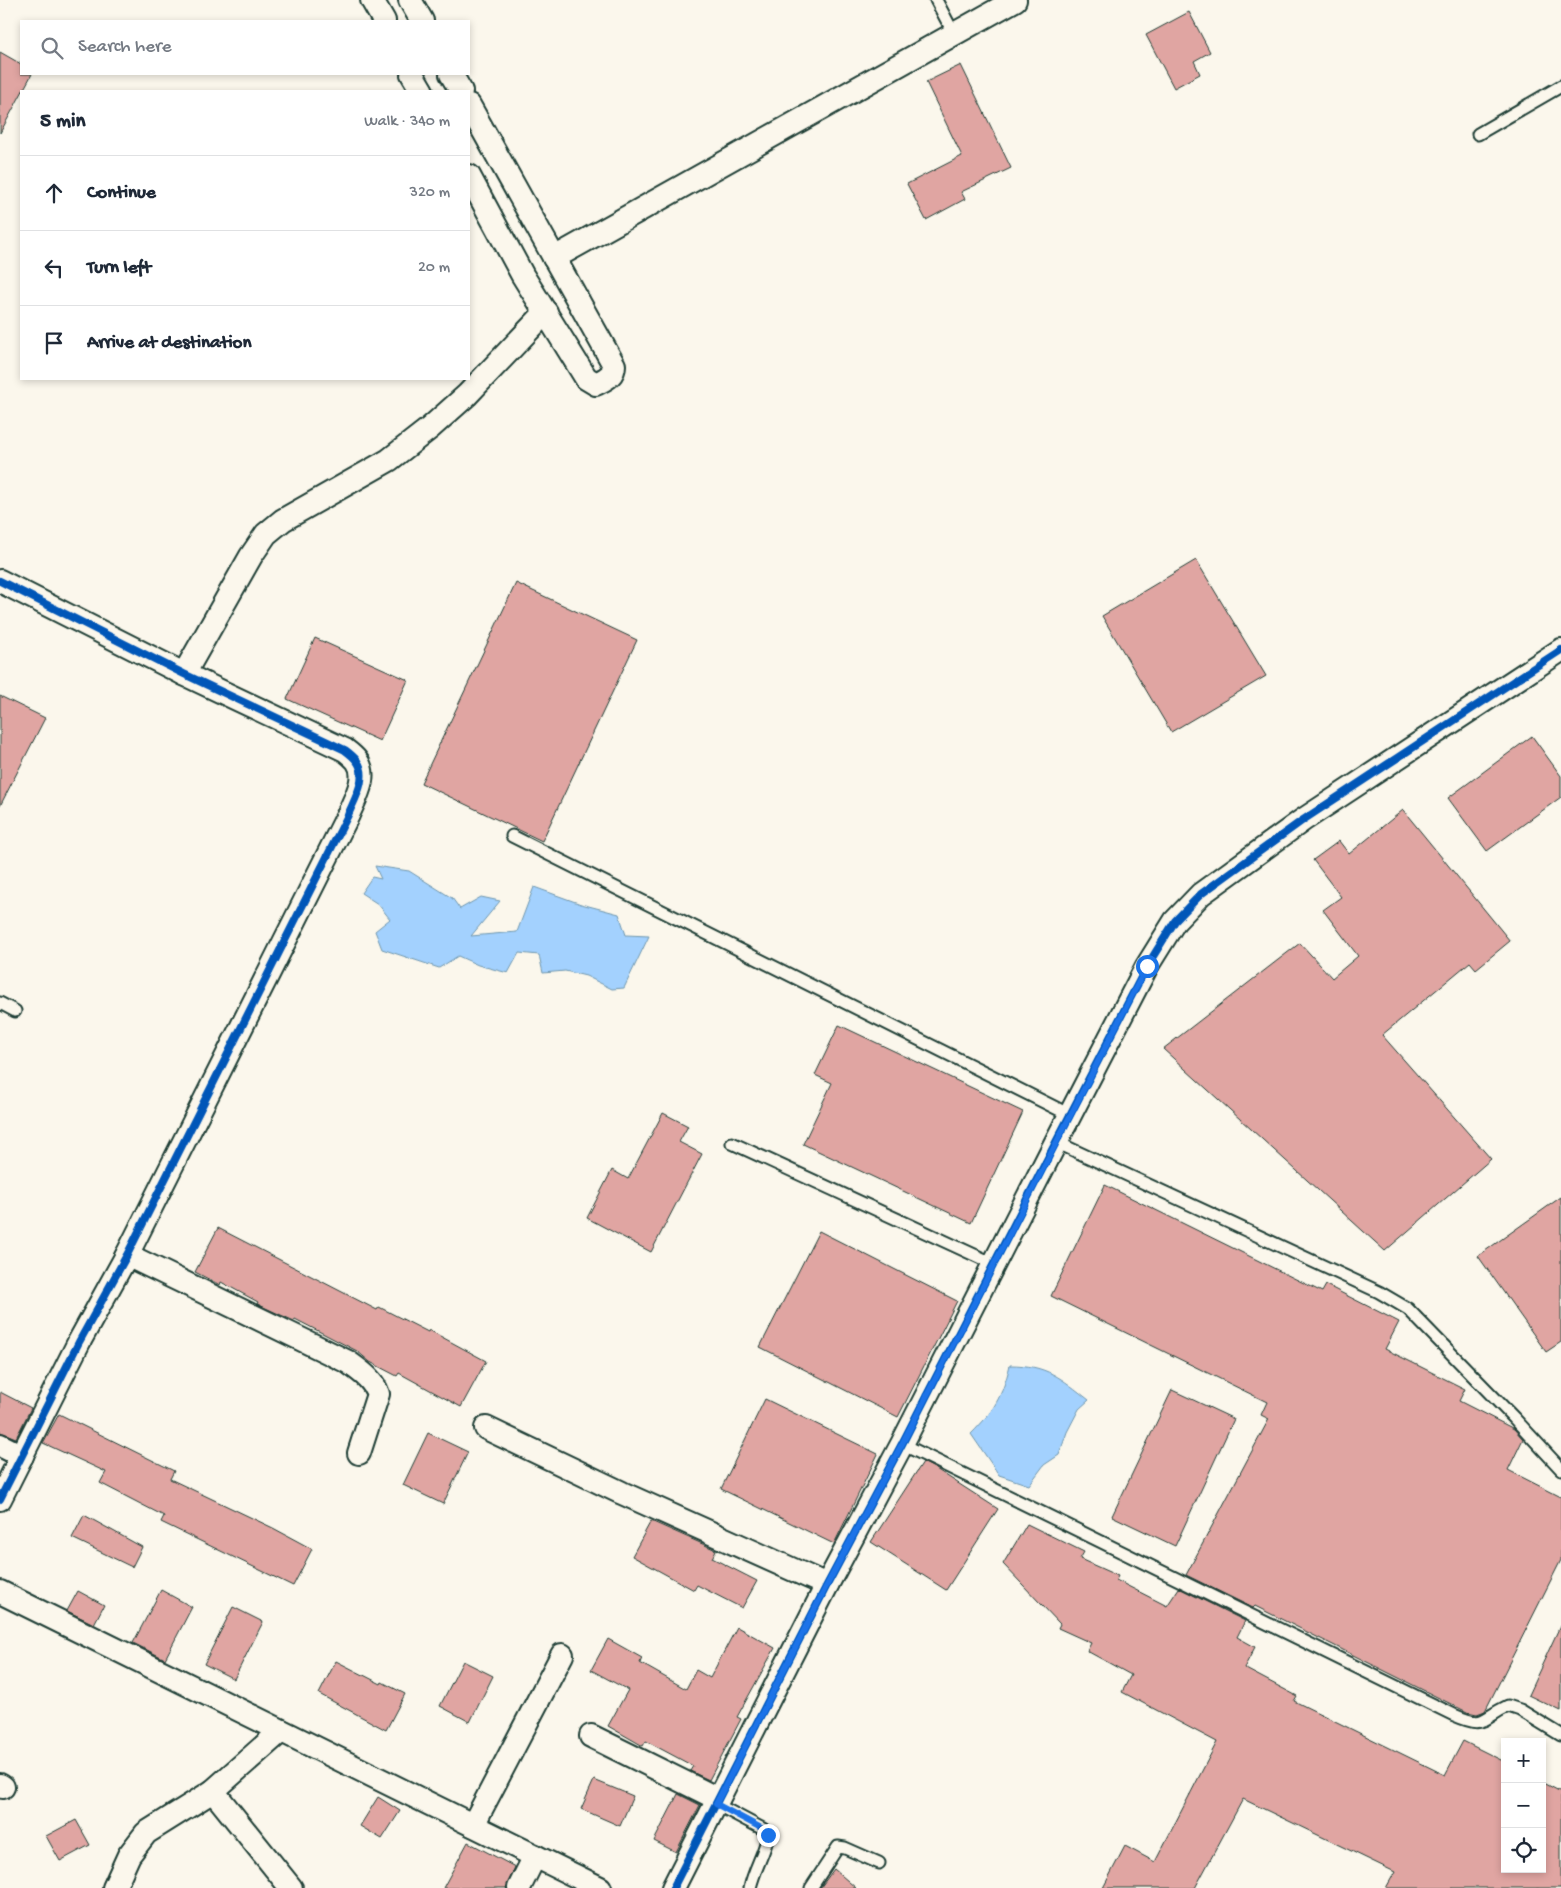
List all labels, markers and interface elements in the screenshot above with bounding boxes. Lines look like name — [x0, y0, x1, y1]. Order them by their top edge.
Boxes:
search box — [20, 20, 470, 75]
icon: search — [38, 34, 66, 62]
text: Search here — [78, 36, 172, 59]
text: 5 min — [40, 110, 85, 135]
text: Walk · 340 m — [364, 113, 450, 132]
icon: ahead — [40, 179, 68, 207]
text: Continue — [87, 182, 156, 205]
text: 320 m — [410, 184, 450, 203]
icon: left — [40, 254, 68, 282]
text: Turn left — [87, 257, 151, 280]
text: 20 m — [418, 259, 450, 278]
icon: arrive — [40, 329, 68, 357]
text: Arrive at destination — [87, 332, 251, 355]
route start — [1136, 955, 1159, 978]
map controls — [1501, 1738, 1546, 1873]
button: + — [1501, 1738, 1546, 1783]
button: − — [1501, 1783, 1546, 1828]
route end — [757, 1824, 780, 1847]
button: locate — [1501, 1828, 1546, 1873]

